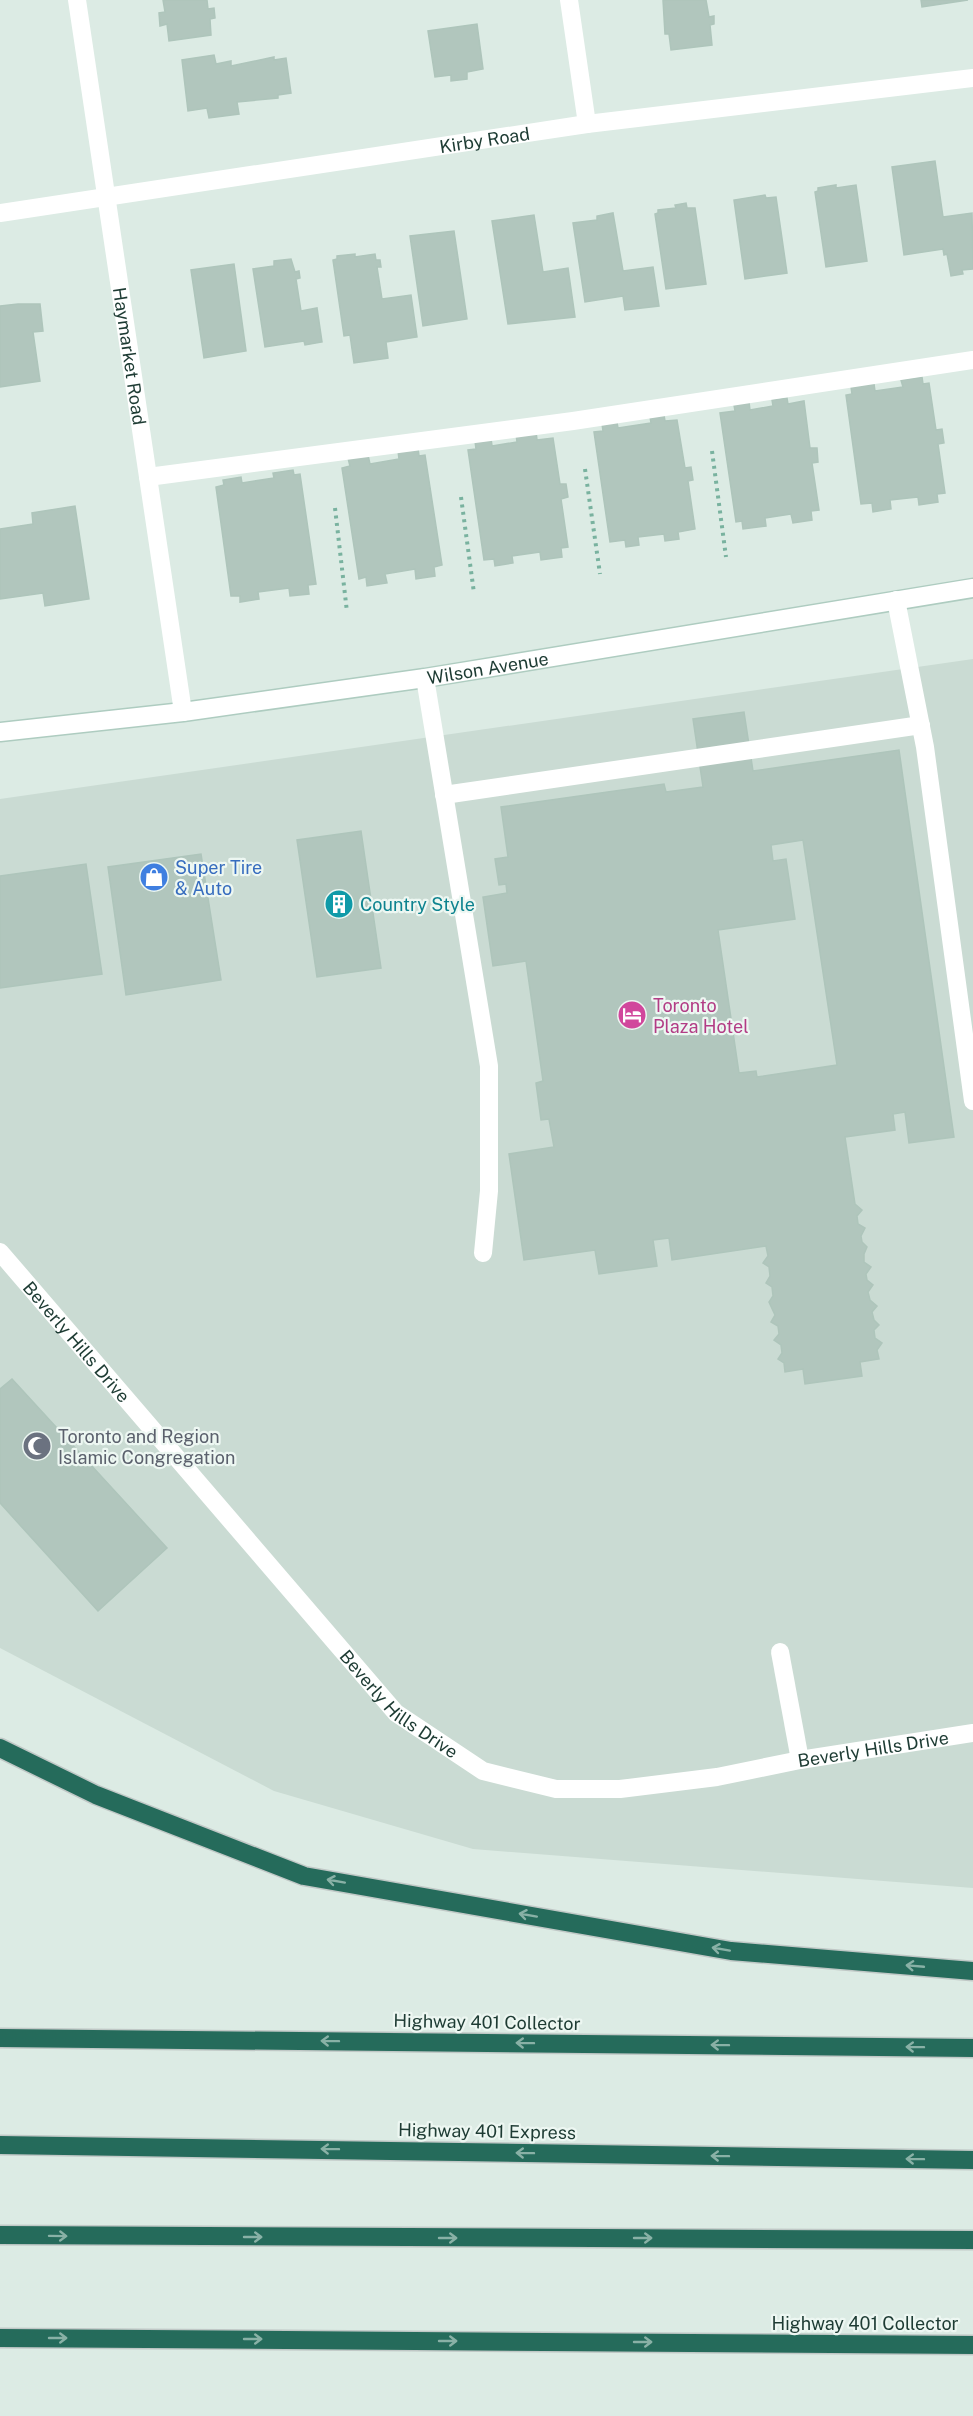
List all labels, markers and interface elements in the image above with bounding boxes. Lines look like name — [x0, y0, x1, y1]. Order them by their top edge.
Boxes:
street label: Kirby Road — [438, 122, 531, 157]
street label: Haymarket Road — [109, 286, 151, 426]
street label: Wilson Avenue — [425, 647, 550, 688]
place label: Super Tire & Auto — [175, 857, 262, 899]
shop icon: Super Tire & Auto — [138, 861, 170, 893]
building icon: Country Style — [323, 888, 355, 920]
place label: Country Style — [360, 894, 475, 915]
place label: Toronto Plaza Hotel — [653, 995, 749, 1037]
hotel icon: Toronto Plaza Hotel — [616, 999, 648, 1031]
street label: Beverly Hills Drive — [19, 1277, 135, 1406]
place label: Toronto and Region Islamic Congregation — [58, 1426, 235, 1468]
mosque icon: Toronto and Region Islamic Congregation — [21, 1430, 53, 1462]
street label: Beverly Hills Drive — [336, 1645, 462, 1762]
street label: Beverly Hills Drive — [796, 1726, 950, 1771]
one-way arrow — [327, 1876, 347, 1887]
one-way arrow — [519, 1909, 539, 1920]
one-way arrow — [711, 1943, 731, 1954]
one-way arrow — [905, 1960, 925, 1971]
street label: Highway 401 Collector — [393, 2010, 581, 2034]
one-way arrow — [320, 2035, 340, 2047]
one-way arrow — [515, 2037, 535, 2049]
one-way arrow — [710, 2039, 730, 2051]
one-way arrow — [905, 2041, 925, 2053]
street label: Highway 401 Express — [398, 2119, 576, 2143]
one-way arrow — [320, 2144, 340, 2155]
one-way arrow — [515, 2147, 535, 2158]
one-way arrow — [710, 2150, 730, 2162]
one-way arrow — [905, 2153, 925, 2165]
one-way arrow — [48, 2230, 68, 2241]
one-way arrow — [243, 2231, 263, 2243]
one-way arrow — [438, 2232, 458, 2244]
one-way arrow — [633, 2232, 653, 2244]
street label: Highway 401 Collector — [771, 2313, 959, 2334]
one-way arrow — [48, 2332, 68, 2344]
one-way arrow — [243, 2333, 263, 2345]
one-way arrow — [438, 2335, 458, 2347]
one-way arrow — [633, 2336, 653, 2348]

